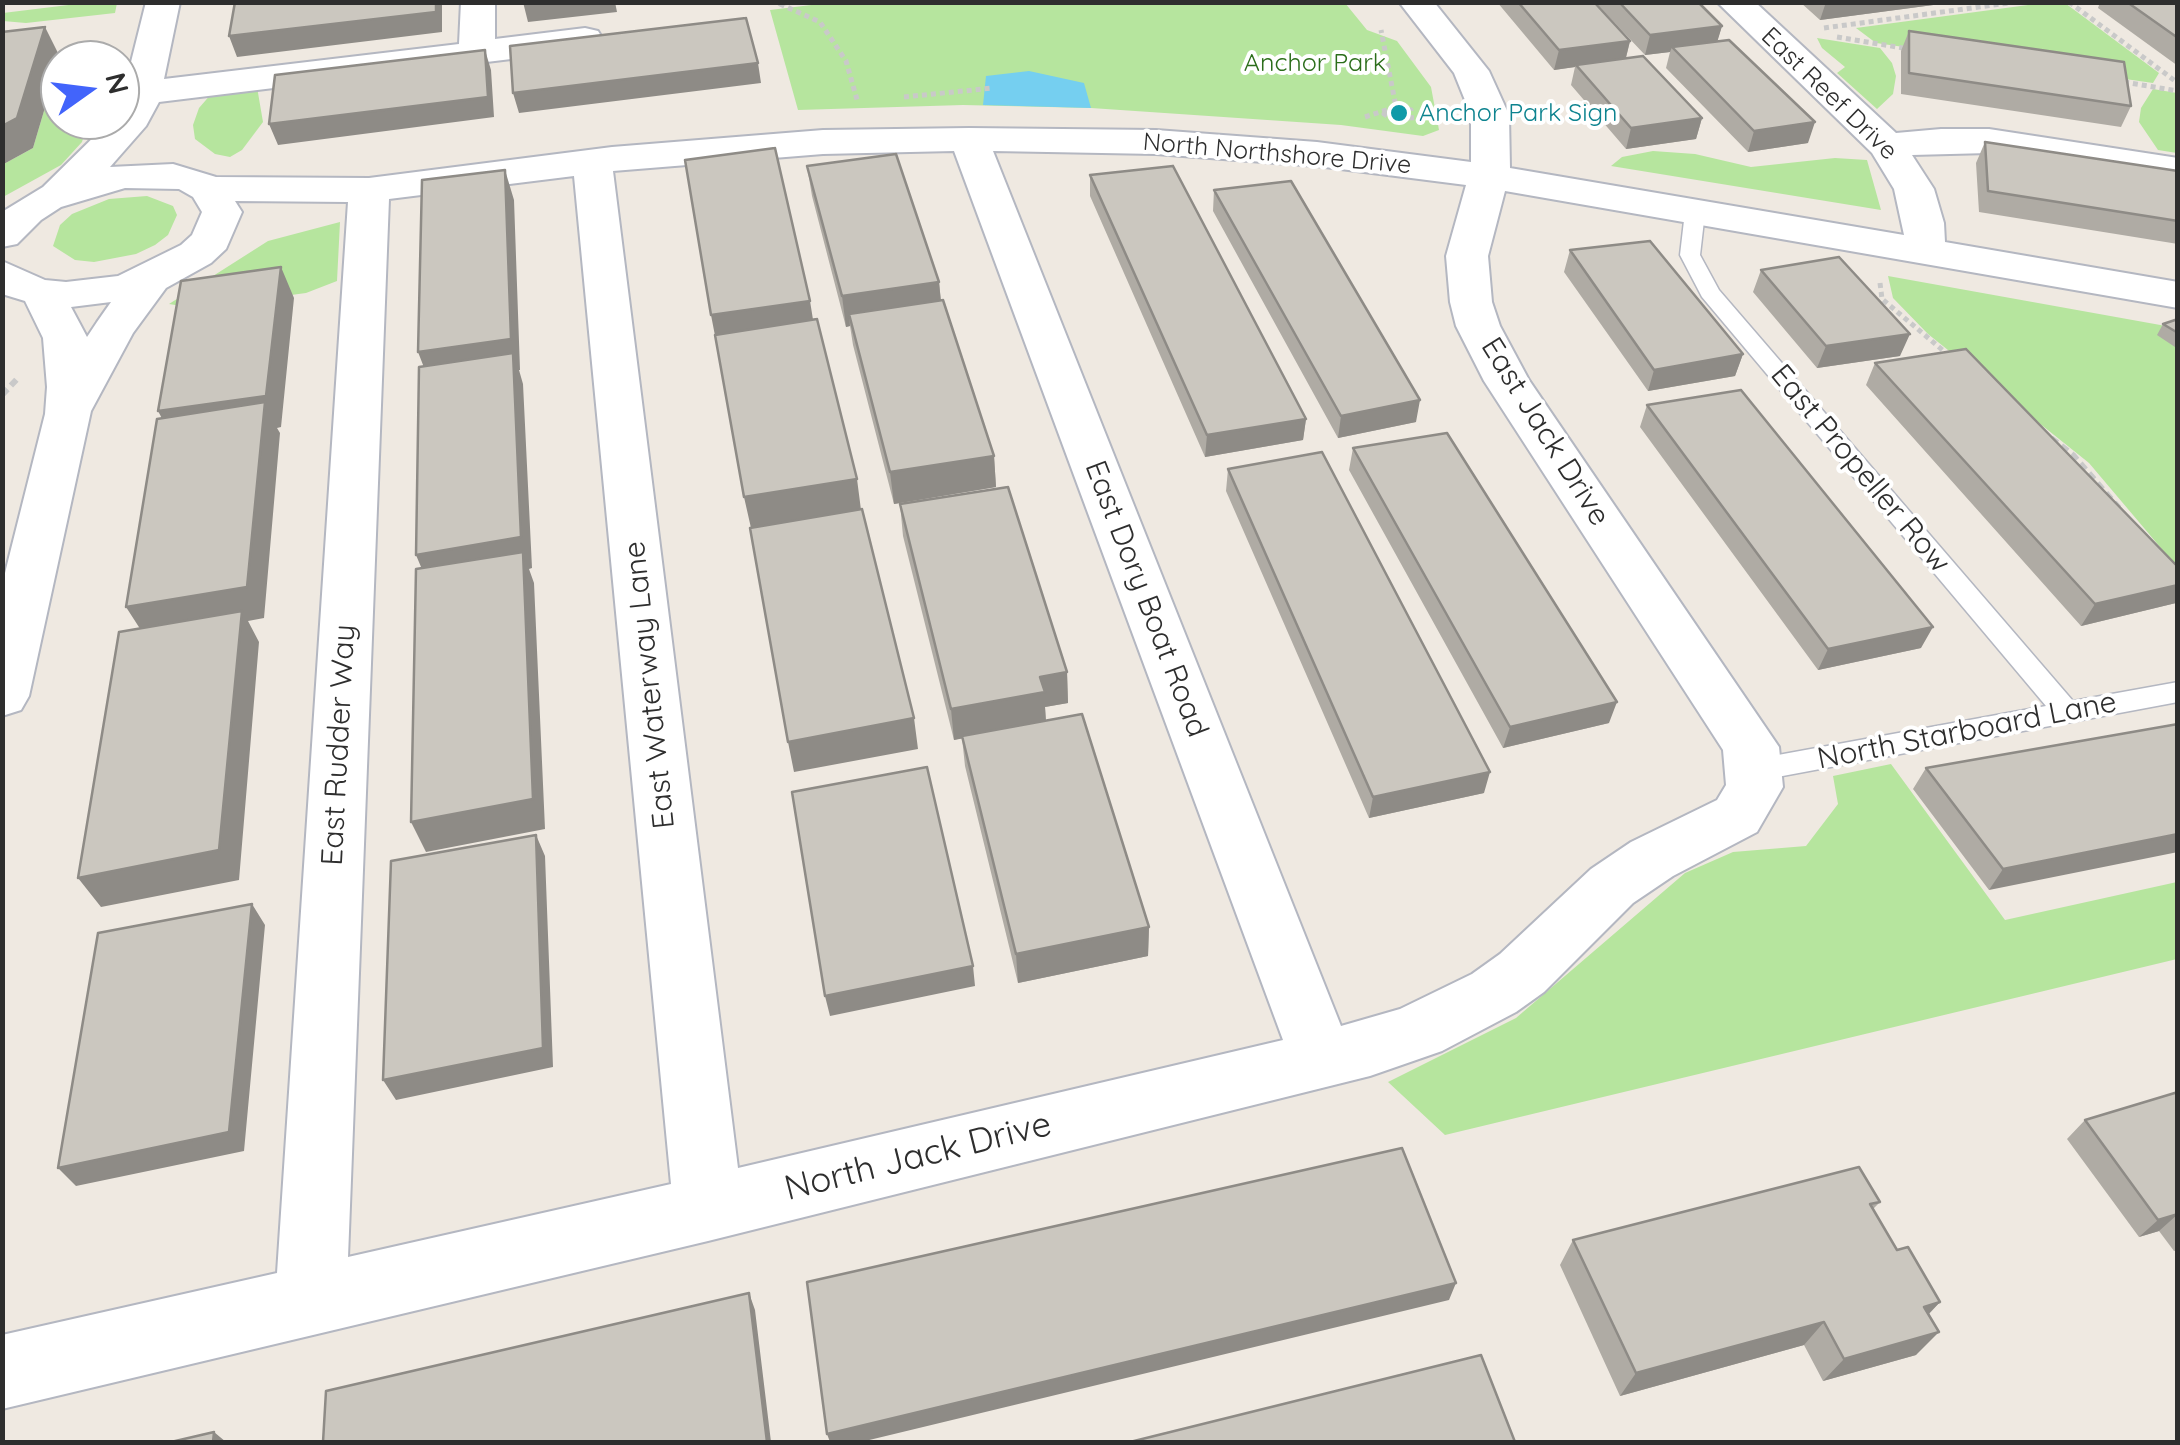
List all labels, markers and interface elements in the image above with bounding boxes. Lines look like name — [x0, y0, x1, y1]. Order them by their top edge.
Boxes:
street label: East Reef Drive — [1755, 22, 1903, 166]
north arrow — [40, 40, 140, 140]
park label: Anchor Park — [1244, 48, 1386, 78]
text: N — [98, 69, 137, 97]
place label: Anchor Park Sign — [1419, 98, 1618, 128]
marker: Anchor Park Sign — [1388, 102, 1410, 124]
street label: North Northshore Drive — [1142, 127, 1412, 181]
street label: East Jack Drive — [1473, 331, 1617, 533]
street label: East Propeller Row — [1762, 358, 1958, 580]
street label: East Dory Boat Road — [1077, 456, 1215, 742]
street label: East Waterway Lane — [617, 539, 683, 831]
street label: East Rudder Way — [315, 623, 363, 867]
street label: North Starboard Lane — [1814, 684, 2120, 778]
street label: North Jack Drive — [780, 1104, 1056, 1210]

